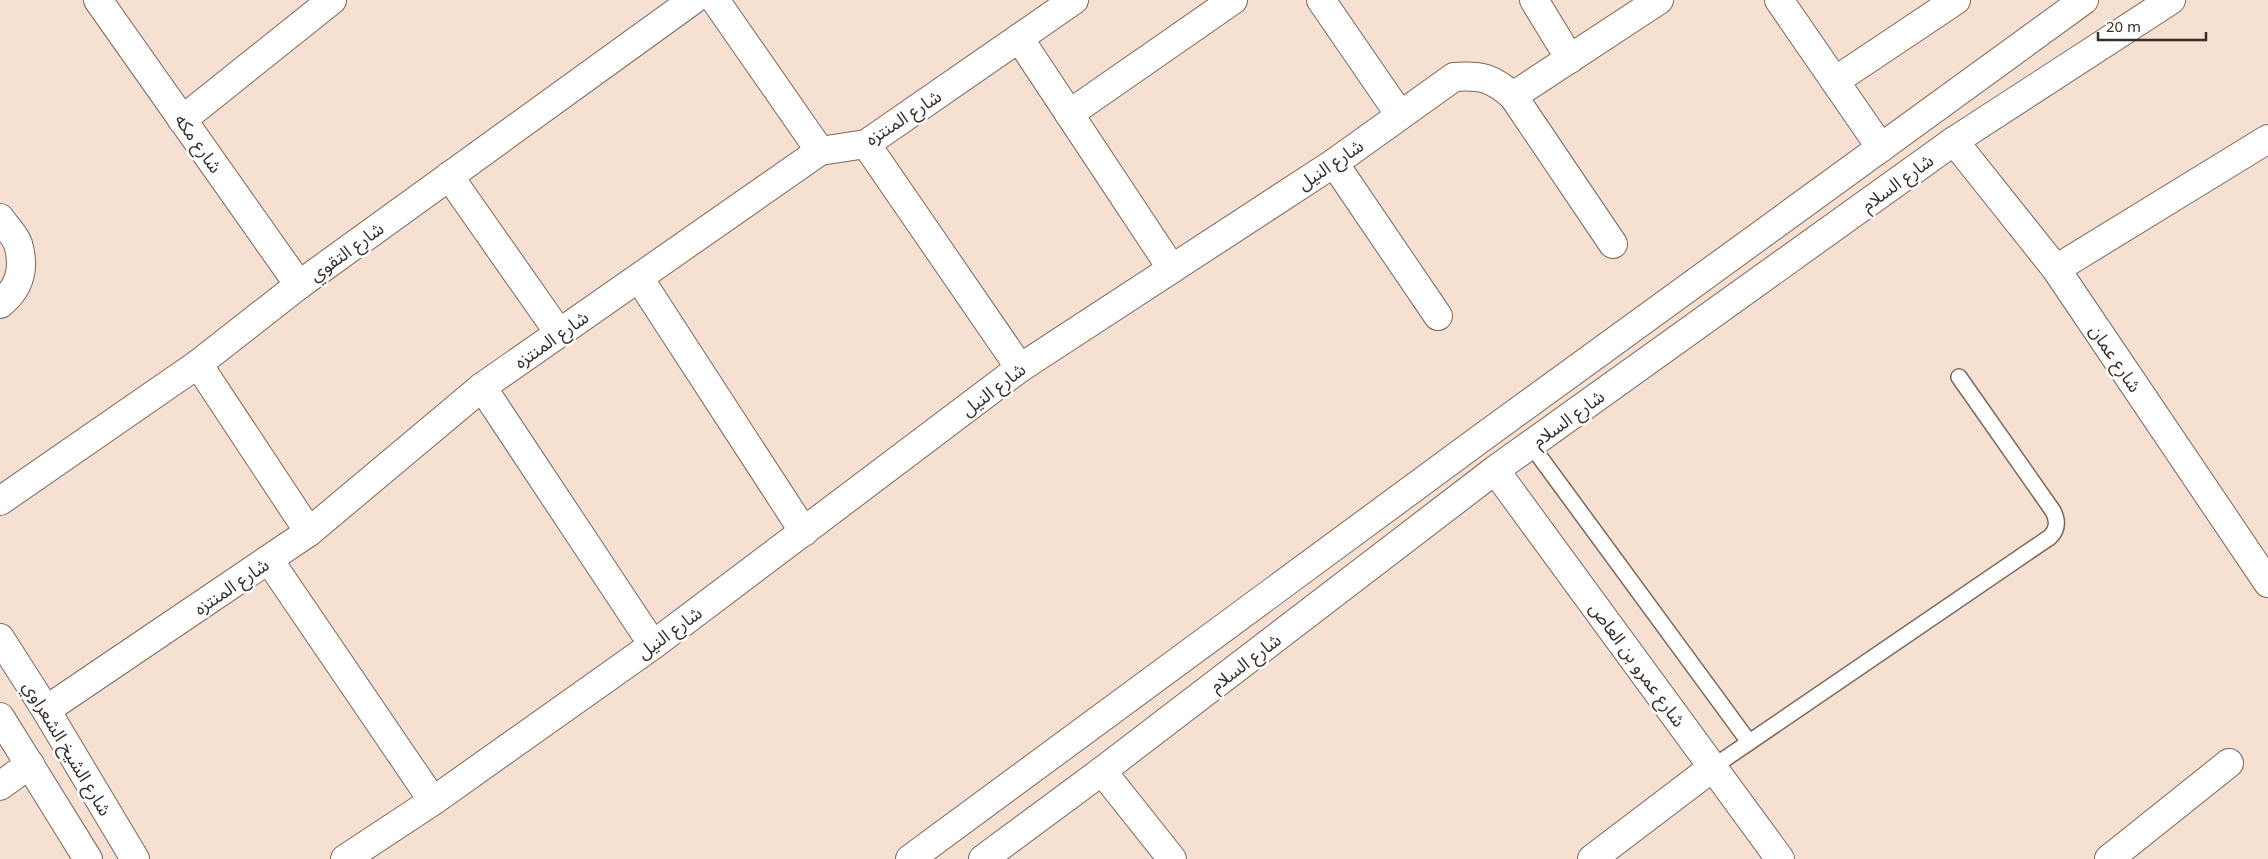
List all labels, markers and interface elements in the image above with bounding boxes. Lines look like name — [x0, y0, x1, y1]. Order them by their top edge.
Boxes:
scale bar — [2098, 10, 2206, 42]
text: 20 m — [2106, 16, 2141, 36]
street label: شارع المنتزه — [861, 84, 947, 153]
street label: شارع مكه — [167, 109, 228, 179]
street label: شارع النيل — [1292, 133, 1369, 197]
street label: شارع السلام — [1856, 148, 1940, 219]
street label: شارع التقوي — [304, 216, 390, 289]
street label: شارع المنتزه — [509, 305, 595, 376]
street label: شارع عمان — [2082, 319, 2147, 398]
street label: شارع النيل — [956, 357, 1032, 423]
street label: شارع السلام — [1527, 384, 1611, 455]
street label: شارع المنتزه — [189, 552, 275, 622]
street label: شارع عمرو بن العاص — [1582, 597, 1691, 733]
street label: شارع النيل — [632, 600, 708, 666]
street label: شارع السلام — [1204, 627, 1287, 699]
street label: شارع الشيخ الشعراوي — [16, 676, 118, 821]

